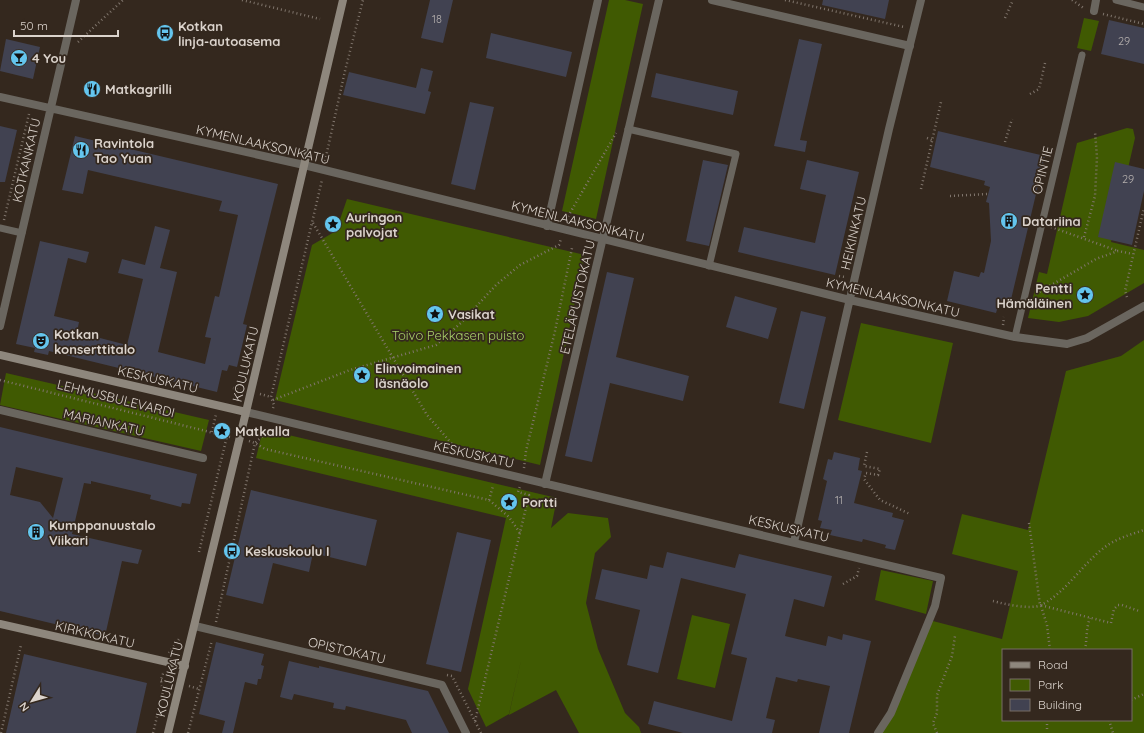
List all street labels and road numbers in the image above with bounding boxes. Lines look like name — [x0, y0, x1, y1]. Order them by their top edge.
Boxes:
street label: KOTKANKATU — [9, 116, 43, 204]
street label: KYMENLAAKSONKATU — [195, 121, 331, 167]
street label: OPINTIE — [1028, 144, 1056, 196]
street label: HEIKINKATU — [837, 195, 869, 271]
street label: KYMENLAAKSONKATU — [510, 197, 646, 245]
street label: ETELÄPUISTOKATU — [556, 238, 598, 356]
street label: KYMENLAAKSONKATU — [825, 274, 961, 320]
street label: KOULUKATU — [229, 325, 261, 403]
street label: KESKUSKATU — [116, 362, 200, 396]
street label: LEHMUSBULEVARDI — [55, 376, 177, 420]
street label: MARIANKATU — [62, 405, 146, 439]
street label: KESKUSKATU — [432, 437, 516, 471]
street label: KESKUSKATU — [747, 511, 831, 545]
street label: KIRKKOKATU — [53, 617, 137, 651]
street label: OPISTOKATU — [306, 633, 388, 667]
street label: KOULUKATU — [152, 640, 186, 718]

